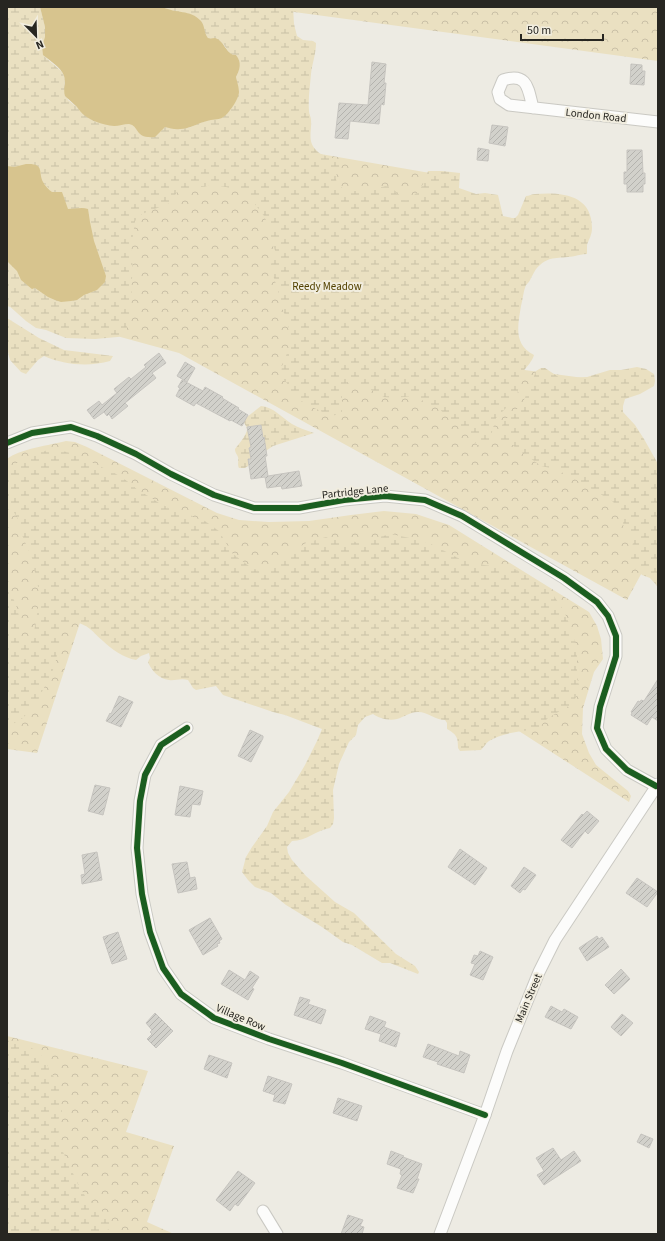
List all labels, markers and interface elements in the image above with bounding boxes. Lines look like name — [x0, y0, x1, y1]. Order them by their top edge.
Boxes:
north arrow — [16, 16, 56, 56]
scale bar — [521, 16, 603, 42]
text: 50 m — [527, 22, 551, 39]
text: N — [33, 36, 46, 53]
street label: London Road — [565, 105, 627, 126]
park label: Reedy Meadow — [292, 279, 362, 294]
street label: Partridge Lane — [321, 480, 390, 502]
street label: Main Street — [511, 971, 546, 1025]
street label: Village Row — [214, 1000, 268, 1035]

